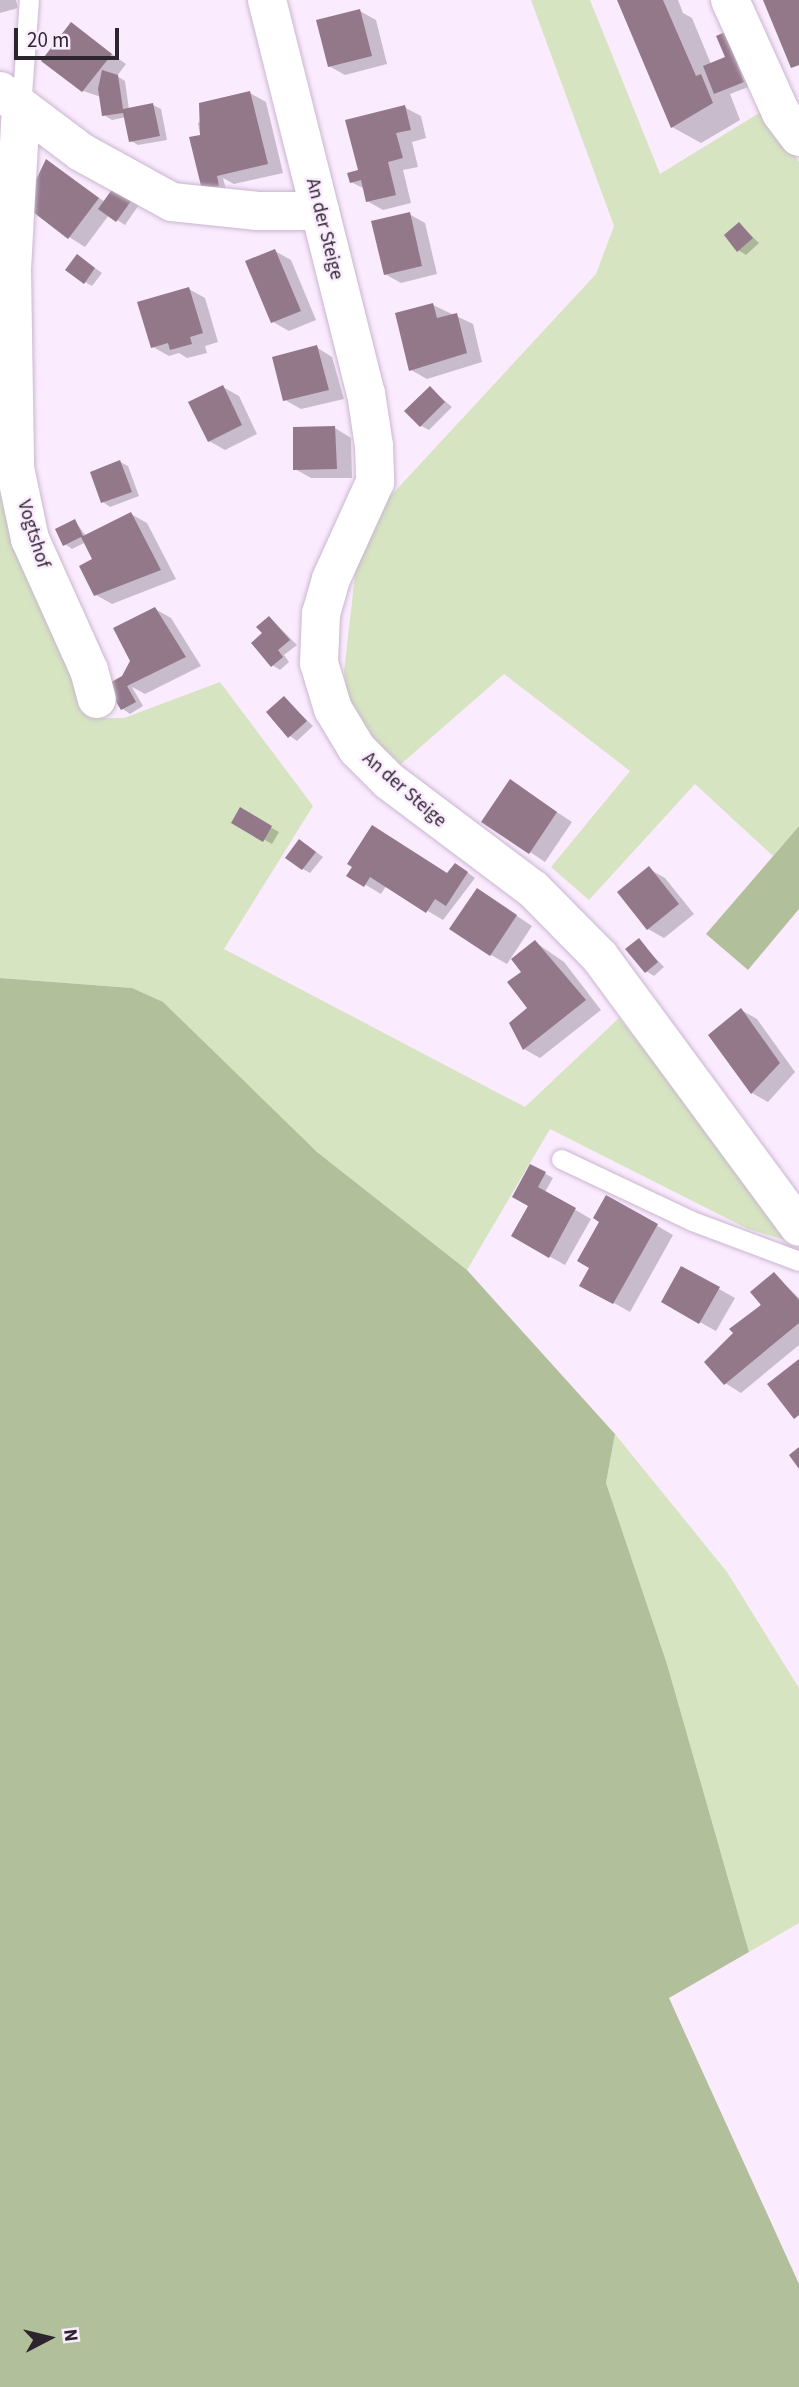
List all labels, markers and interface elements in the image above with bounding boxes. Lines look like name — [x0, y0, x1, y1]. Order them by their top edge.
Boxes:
scale bar — [18, 14, 122, 58]
text: 20 m — [27, 25, 69, 55]
street label: An der Steige — [300, 176, 348, 282]
street label: Vogtshof — [12, 497, 54, 571]
street label: An der Steige — [357, 747, 451, 833]
north arrow — [14, 2303, 84, 2373]
text: N — [56, 2327, 85, 2343]

